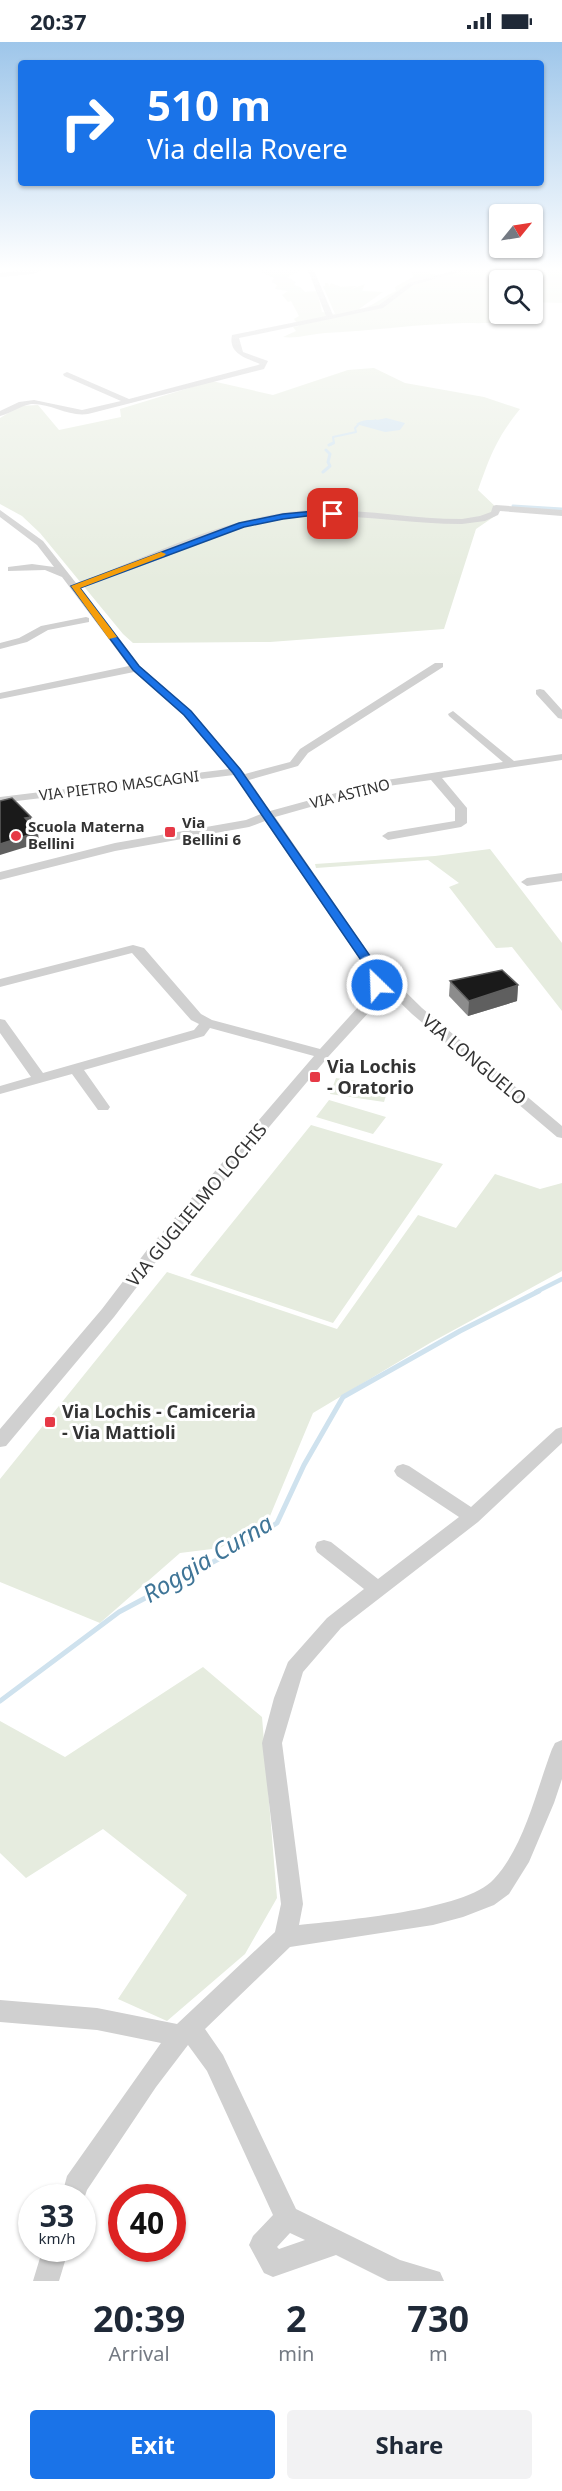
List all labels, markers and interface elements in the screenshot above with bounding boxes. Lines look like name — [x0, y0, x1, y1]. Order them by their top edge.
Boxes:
text: 20:37 — [30, 6, 87, 36]
text: 510 m — [147, 76, 271, 133]
icon: right — [48, 84, 126, 162]
text: Via della Rovere — [147, 130, 348, 167]
north arrow — [489, 204, 543, 258]
map controls — [489, 204, 543, 324]
button: search — [489, 270, 543, 324]
pin — [307, 488, 358, 539]
icon: arrive — [316, 497, 349, 530]
street label: VIA PIETRO MASCAGNI — [38, 765, 200, 805]
street label: VIA ASTINO — [308, 773, 392, 813]
place label: Via Bellini 6 — [182, 812, 241, 849]
place label: Scuola Materna Bellini — [28, 816, 145, 853]
marker: Via Bellini 6 — [163, 825, 177, 839]
marker: Scuola Materna Bellini — [9, 829, 23, 843]
position arrow — [345, 953, 409, 1017]
street label: VIA LONGUELO — [417, 1008, 532, 1110]
place label: Via Lochis - Oratorio — [327, 1054, 416, 1099]
marker: Via Lochis - Oratorio — [308, 1070, 322, 1084]
street label: VIA GUGLIELMO LOCHIS — [121, 1118, 272, 1291]
place label: Via Lochis - Camiceria - Via Mattioli — [62, 1399, 256, 1444]
marker: Via Lochis - Camiceria - Via Mattioli — [43, 1415, 57, 1429]
water label: Roggia Curna — [136, 1506, 279, 1610]
speed limit sign: 40 — [108, 2184, 186, 2262]
text: 33 — [40, 2195, 74, 2236]
text: km/h — [39, 2228, 75, 2248]
text: 20:39 — [93, 2294, 185, 2343]
text: 2 — [286, 2294, 307, 2343]
text: 730 — [407, 2294, 469, 2343]
text: Arrival — [109, 2340, 170, 2367]
text: min — [278, 2340, 314, 2367]
text: m — [429, 2340, 448, 2367]
button: Exit — [30, 2410, 275, 2479]
button: Share — [287, 2410, 532, 2479]

